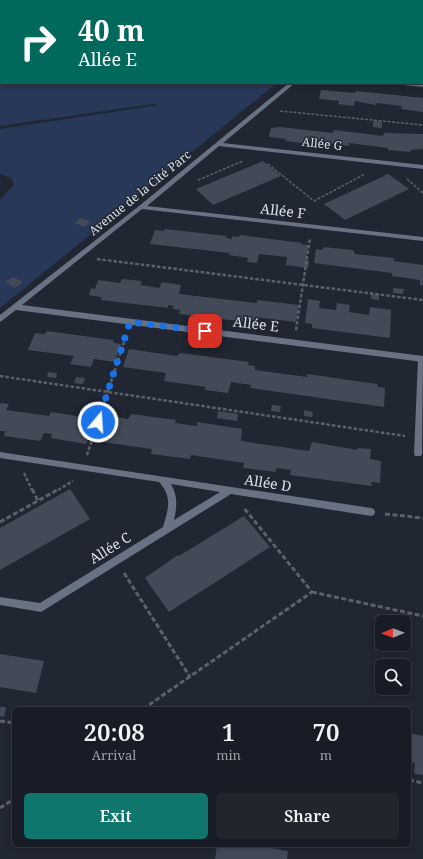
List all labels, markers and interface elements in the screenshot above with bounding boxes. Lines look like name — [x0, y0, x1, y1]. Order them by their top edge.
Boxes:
text: 40 m — [78, 11, 145, 49]
icon: right — [12, 16, 64, 68]
text: Allée E — [78, 47, 137, 71]
street label: Allée G — [301, 133, 343, 154]
street label: Avenue de la Cité Parc — [85, 146, 194, 239]
street label: Allée F — [259, 198, 307, 223]
street label: Allée E — [232, 311, 280, 336]
pin — [188, 314, 222, 348]
icon: arrive — [194, 320, 216, 342]
position arrow — [77, 401, 119, 443]
street label: Allée D — [243, 469, 293, 496]
street label: Allée C — [85, 527, 135, 568]
north arrow — [375, 615, 411, 651]
map controls — [375, 615, 411, 695]
button: search — [375, 659, 411, 695]
text: 20:08 — [83, 715, 145, 748]
text: 1 — [222, 715, 235, 748]
text: 70 — [312, 715, 340, 748]
text: Arrival — [92, 746, 136, 764]
text: min — [216, 746, 241, 764]
text: m — [320, 746, 332, 764]
button: Exit — [24, 793, 208, 839]
button: Share — [216, 793, 399, 839]

